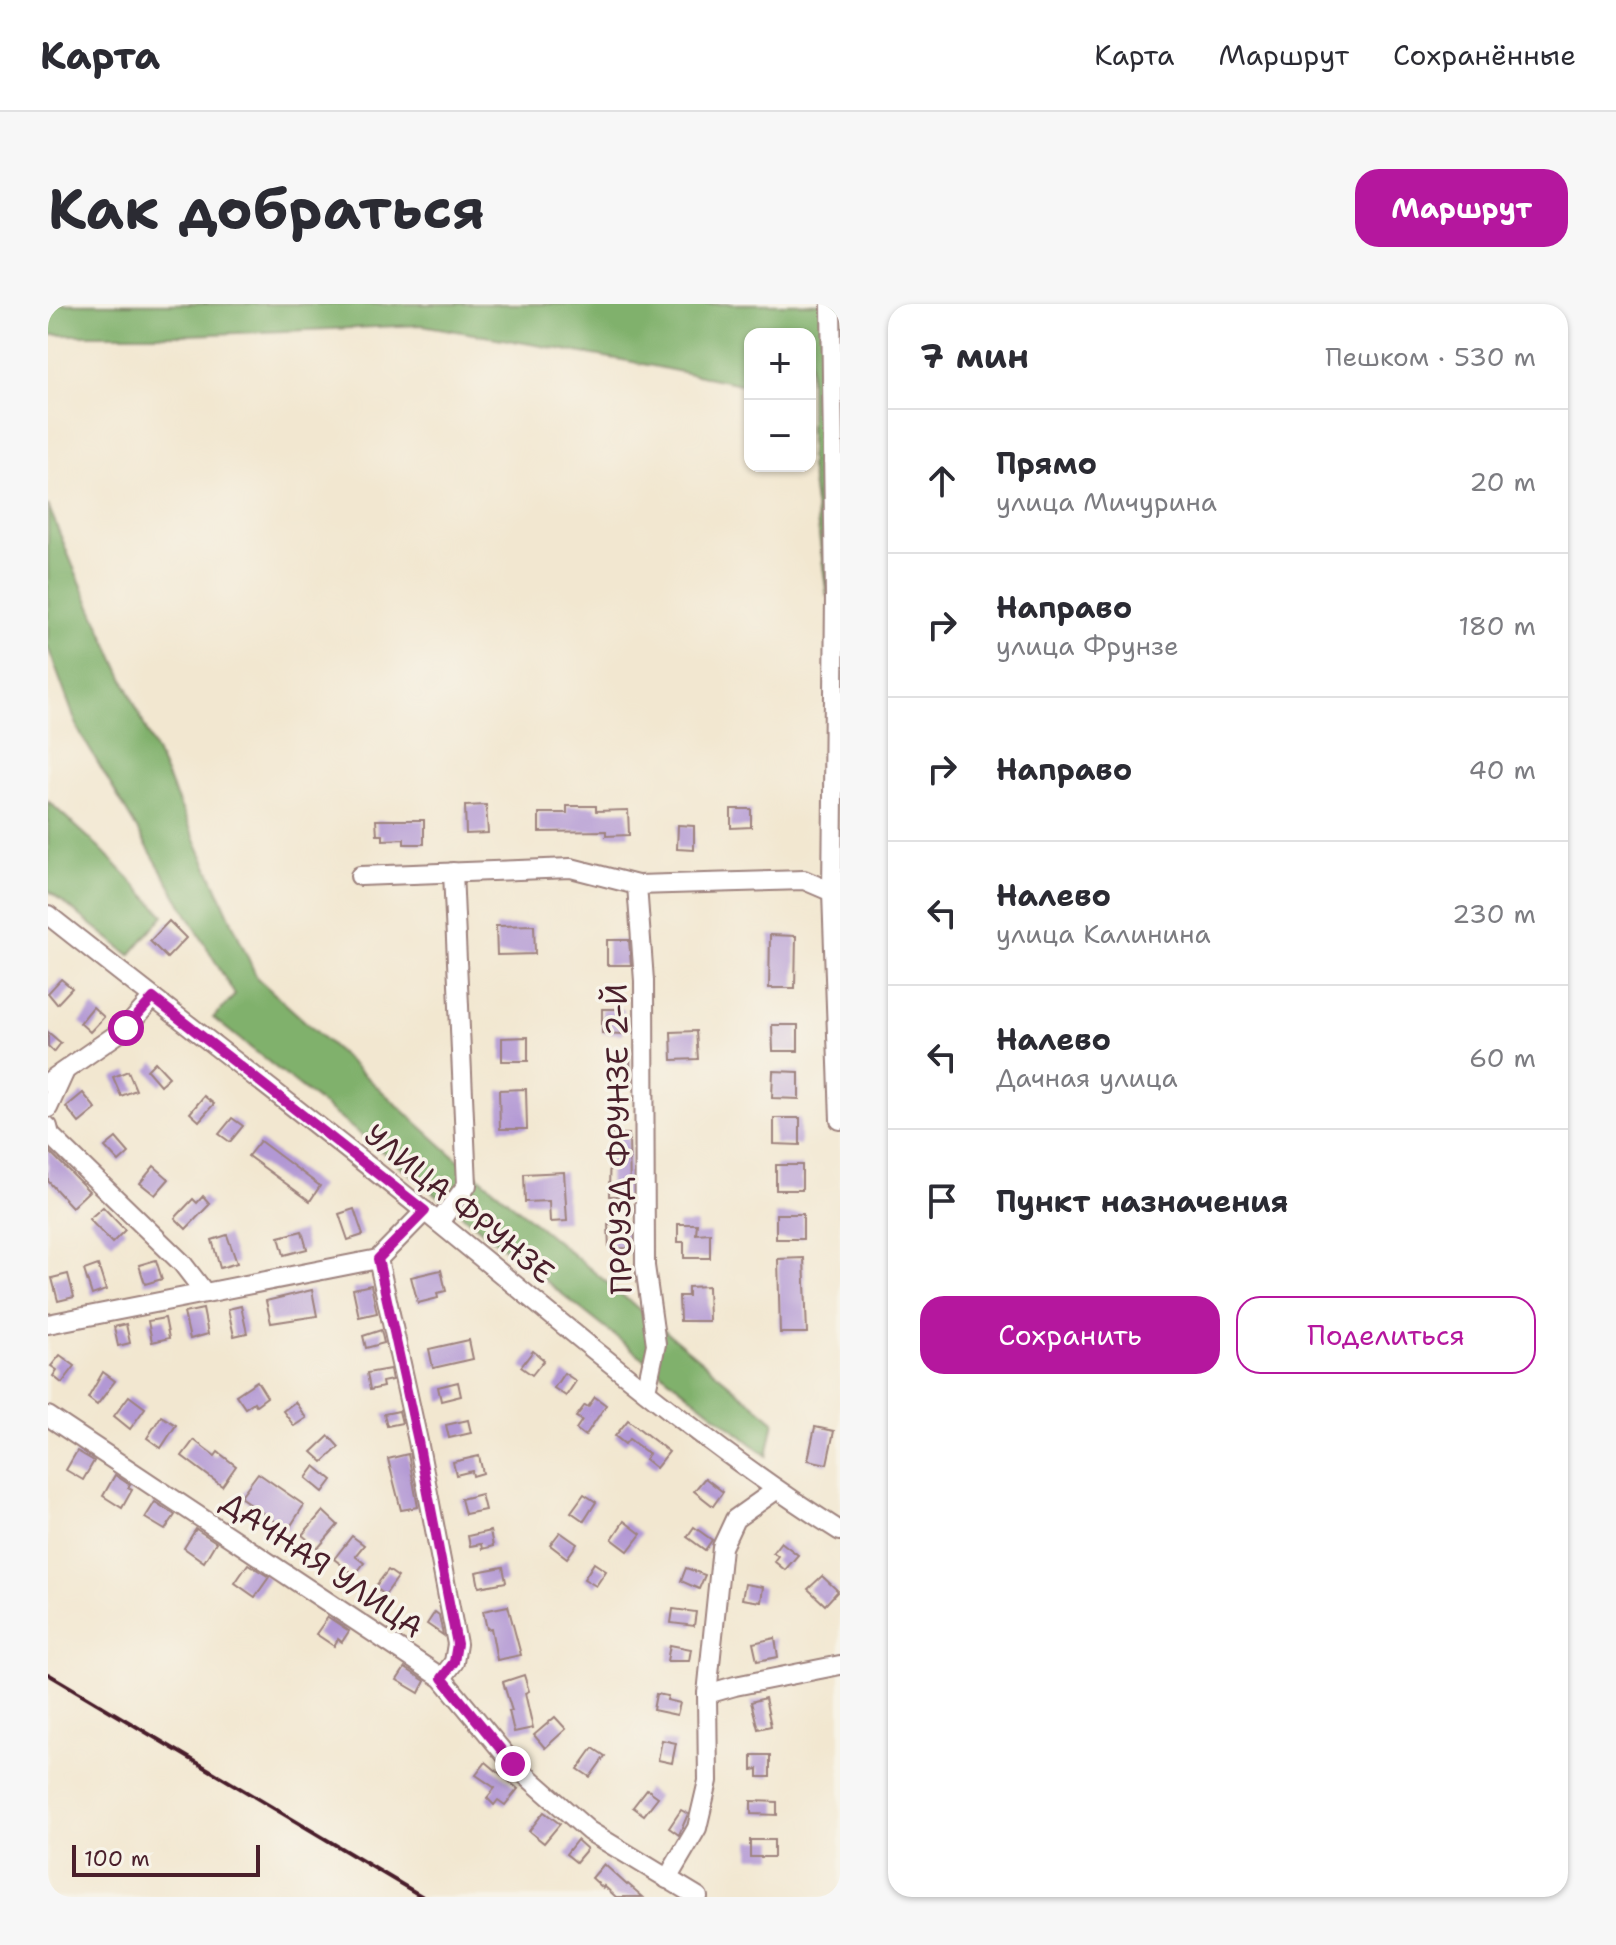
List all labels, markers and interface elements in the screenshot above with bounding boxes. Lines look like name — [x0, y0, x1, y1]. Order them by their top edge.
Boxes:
text: Карта — [40, 30, 160, 81]
text: Карта — [1094, 36, 1174, 74]
text: Маршрут — [1218, 36, 1349, 74]
text: Сохранённые — [1393, 36, 1576, 74]
button: Маршрут — [1355, 169, 1568, 247]
text: Как добраться — [48, 171, 485, 246]
map controls — [744, 328, 816, 472]
button: + — [744, 328, 816, 400]
text: 7 мин — [920, 333, 1029, 379]
text: Пешком · 530 m — [1325, 339, 1536, 374]
button: − — [744, 400, 816, 472]
text: Прямо — [996, 443, 1097, 484]
icon: ahead — [920, 459, 964, 503]
text: 20 m — [1469, 464, 1536, 499]
text: улица Мичурина — [996, 484, 1217, 519]
text: Направо — [996, 587, 1132, 628]
icon: right — [920, 603, 964, 647]
text: 180 m — [1458, 608, 1536, 643]
text: улица Фрунзе — [996, 628, 1179, 663]
icon: right — [920, 747, 964, 791]
text: Направо — [996, 749, 1132, 790]
text: 40 m — [1469, 752, 1536, 787]
text: Налево — [996, 875, 1111, 916]
icon: left — [920, 891, 964, 935]
text: 230 m — [1452, 896, 1536, 931]
text: улица Калинина — [996, 916, 1211, 951]
street label: ПРОУЗД ФРУНЗЕ 2-Й — [595, 983, 642, 1295]
route start — [108, 1010, 144, 1046]
text: Налево — [996, 1019, 1111, 1060]
icon: left — [920, 1035, 964, 1079]
text: 60 m — [1469, 1040, 1536, 1075]
text: Дачная улица — [996, 1060, 1178, 1095]
street label: УЛИЦА ФРУНЗЕ — [356, 1114, 563, 1293]
icon: arrive — [920, 1179, 964, 1223]
text: Пункт назначения — [996, 1181, 1288, 1222]
button: Сохранить — [920, 1296, 1220, 1374]
button: Поделиться — [1236, 1296, 1536, 1374]
street label: ДАЧНАЯ УЛИЦА — [213, 1482, 431, 1648]
route end — [495, 1746, 531, 1782]
scale bar — [72, 1841, 260, 1877]
text: 100 m — [84, 1844, 150, 1873]

